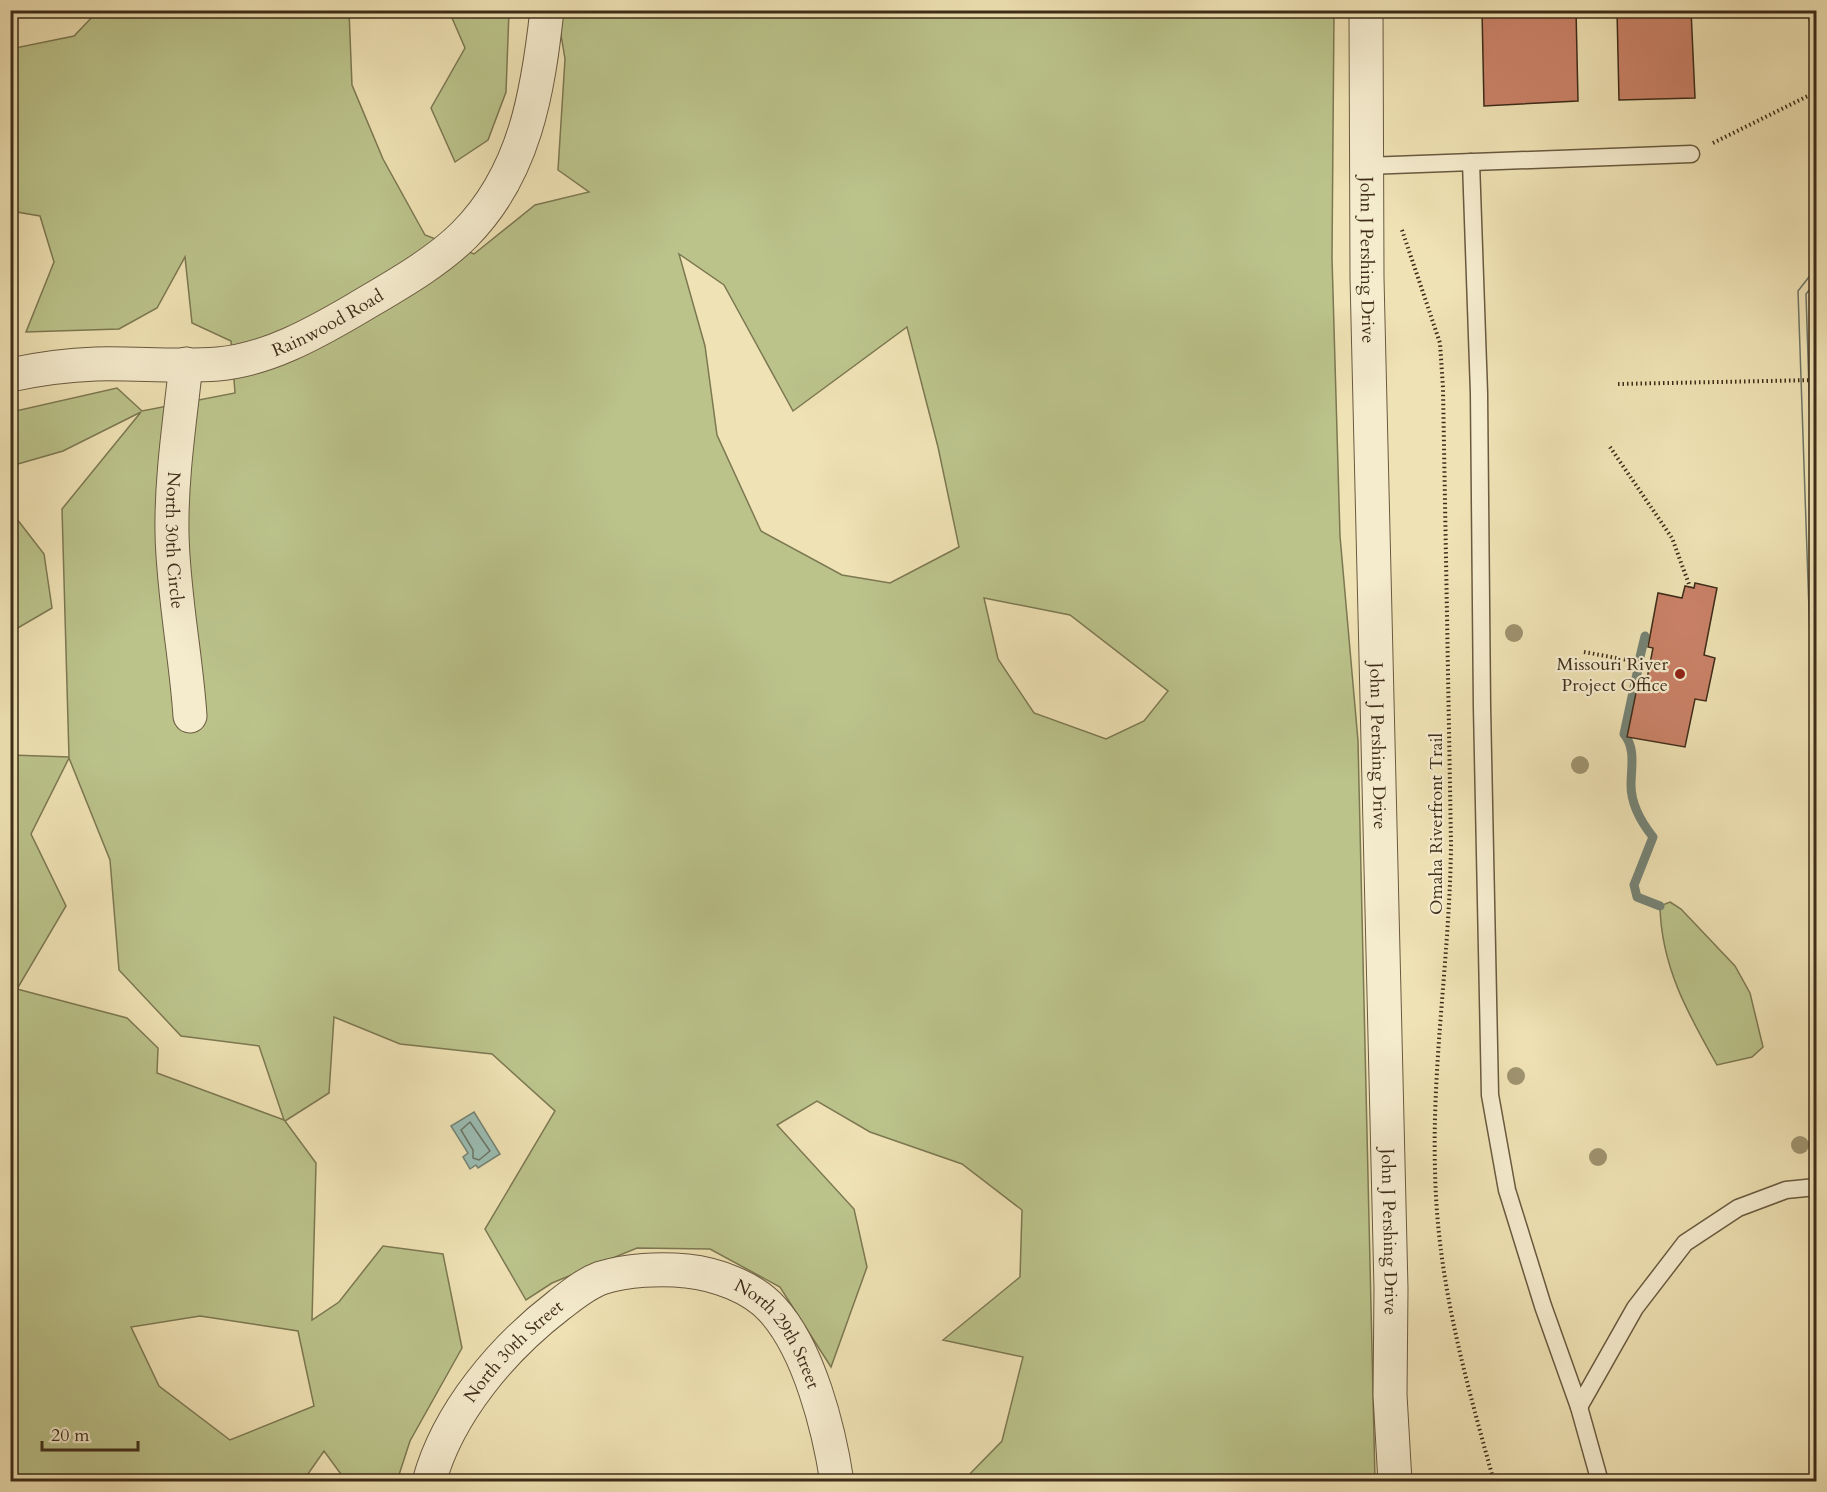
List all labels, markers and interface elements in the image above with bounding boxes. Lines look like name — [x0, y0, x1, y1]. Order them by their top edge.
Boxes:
street label: John J Pershing Drive — [1354, 174, 1381, 344]
street label: Rainwood Road — [268, 283, 389, 363]
street label: North 30th Circle — [159, 471, 190, 610]
place label: Missouri River Project Office — [1556, 652, 1668, 698]
street label: John J Pershing Drive — [1363, 659, 1392, 830]
marker: Missouri River Project Office — [1673, 667, 1687, 681]
street label: Omaha Riverfront Trail — [1424, 733, 1449, 915]
street label: John J Pershing Drive — [1375, 1145, 1403, 1315]
street label: North 29th Street — [730, 1273, 826, 1392]
street label: North 30th Street — [458, 1294, 569, 1408]
scale bar — [42, 1414, 138, 1452]
text: 20 m — [51, 1423, 90, 1448]

